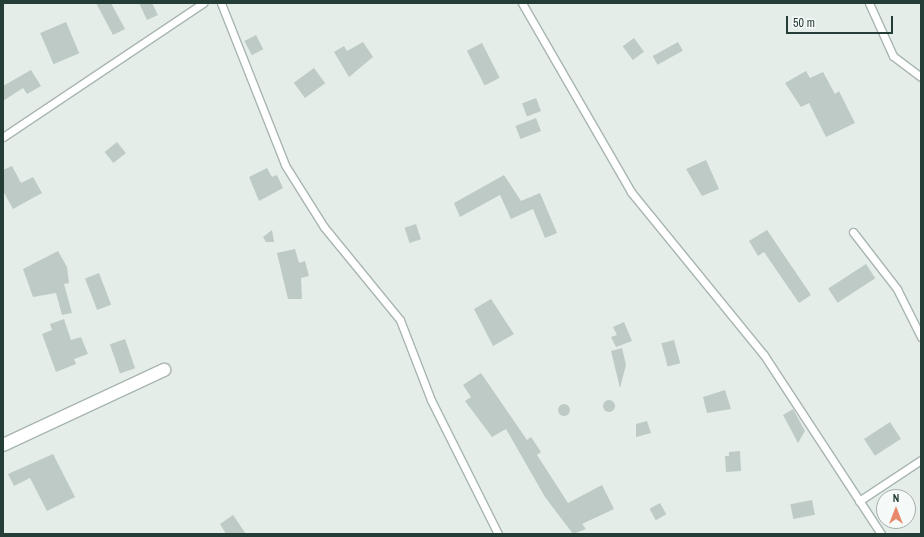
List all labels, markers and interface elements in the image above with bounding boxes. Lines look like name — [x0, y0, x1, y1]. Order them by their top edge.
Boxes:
scale bar — [788, 8, 895, 34]
text: 50 m — [793, 15, 815, 31]
north arrow — [876, 489, 916, 529]
text: N — [893, 491, 899, 505]

